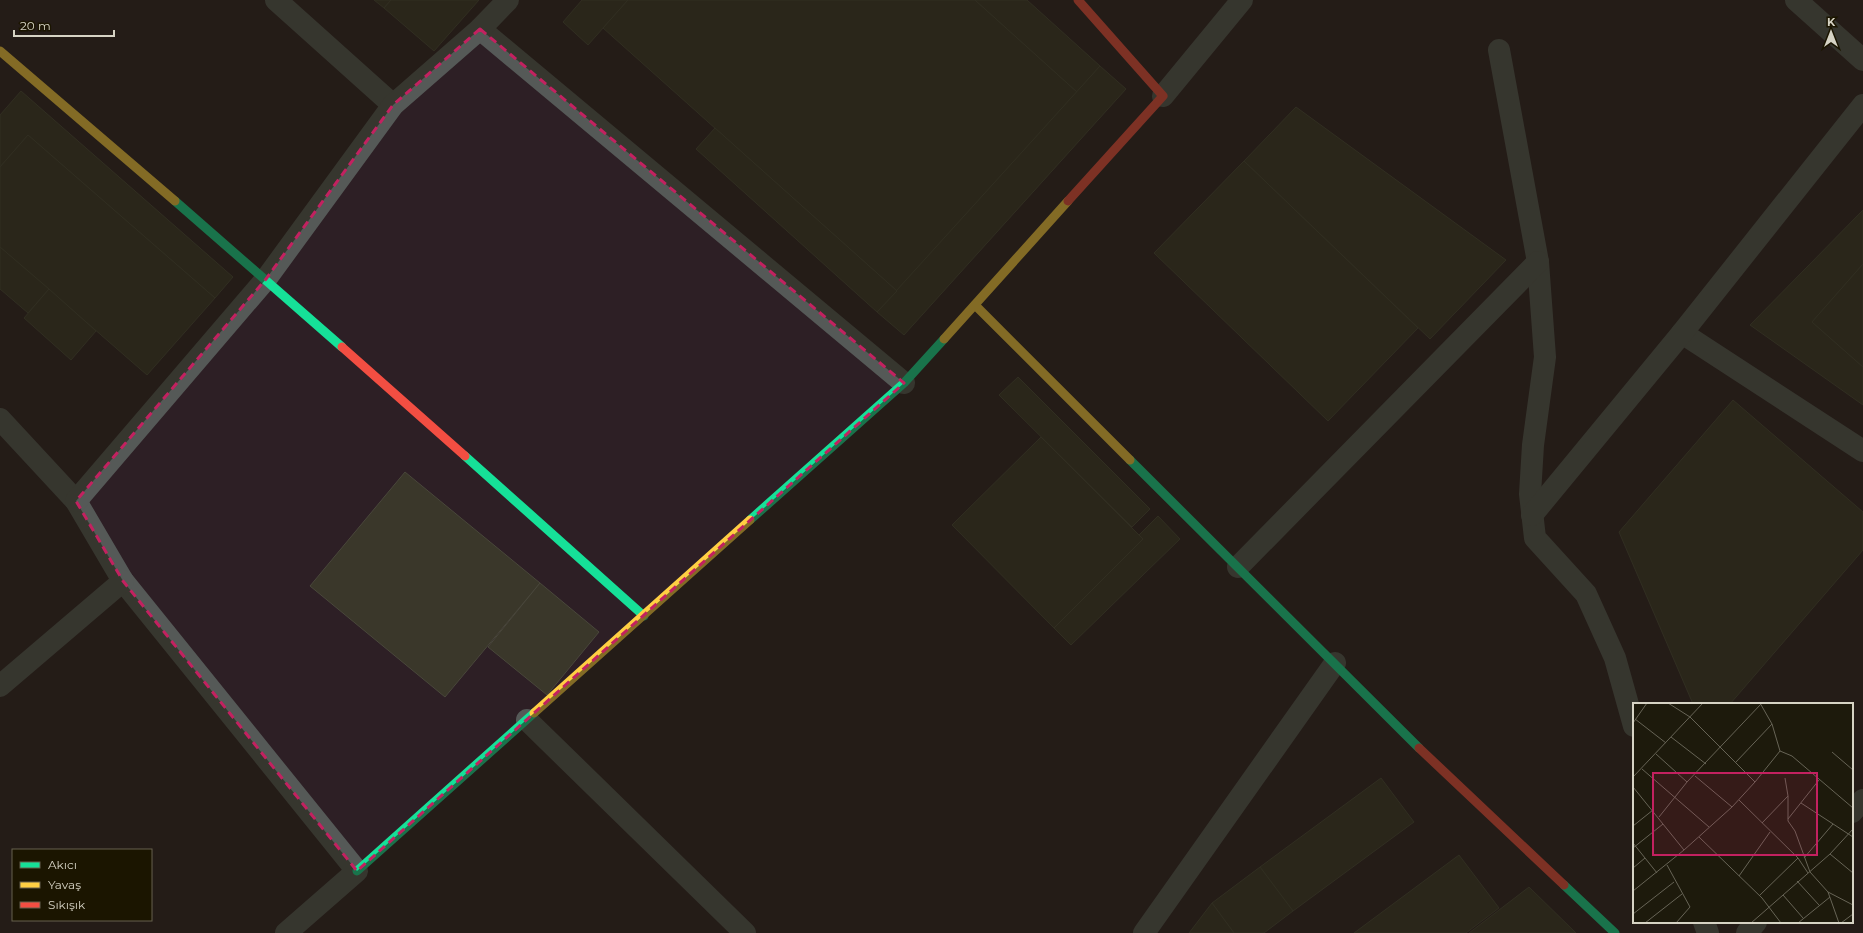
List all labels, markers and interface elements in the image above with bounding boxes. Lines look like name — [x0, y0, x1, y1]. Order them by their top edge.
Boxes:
scale bar — [14, 12, 114, 38]
north arrow — [1811, 12, 1851, 52]
text: K — [1827, 15, 1836, 29]
text: 20 m — [20, 18, 51, 33]
inset map — [1633, 703, 1853, 923]
legend — [12, 849, 152, 921]
text: Akıcı — [48, 857, 77, 872]
text: Yavaş — [48, 877, 81, 892]
text: Sıkışık — [48, 897, 86, 912]

